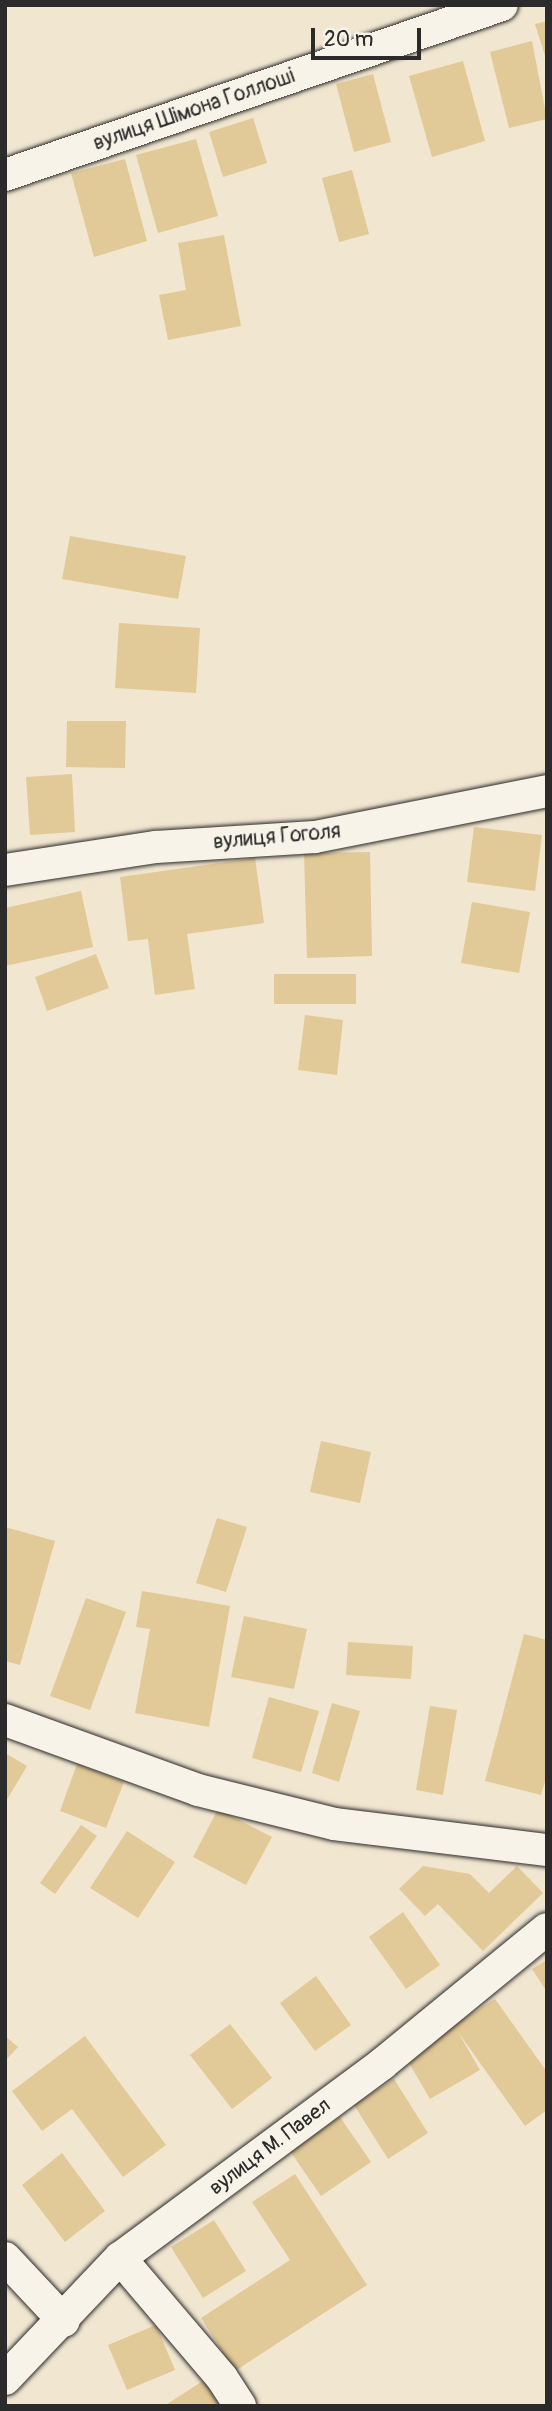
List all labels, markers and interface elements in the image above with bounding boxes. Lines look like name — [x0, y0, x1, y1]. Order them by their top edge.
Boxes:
scale bar — [314, 14, 424, 58]
text: 20 m — [324, 26, 373, 53]
street label: вулиця Шімона Голлоші — [90, 64, 298, 156]
street label: вулиця Гоголя — [212, 819, 342, 855]
street label: вулиця М. Павел — [204, 2093, 336, 2201]

